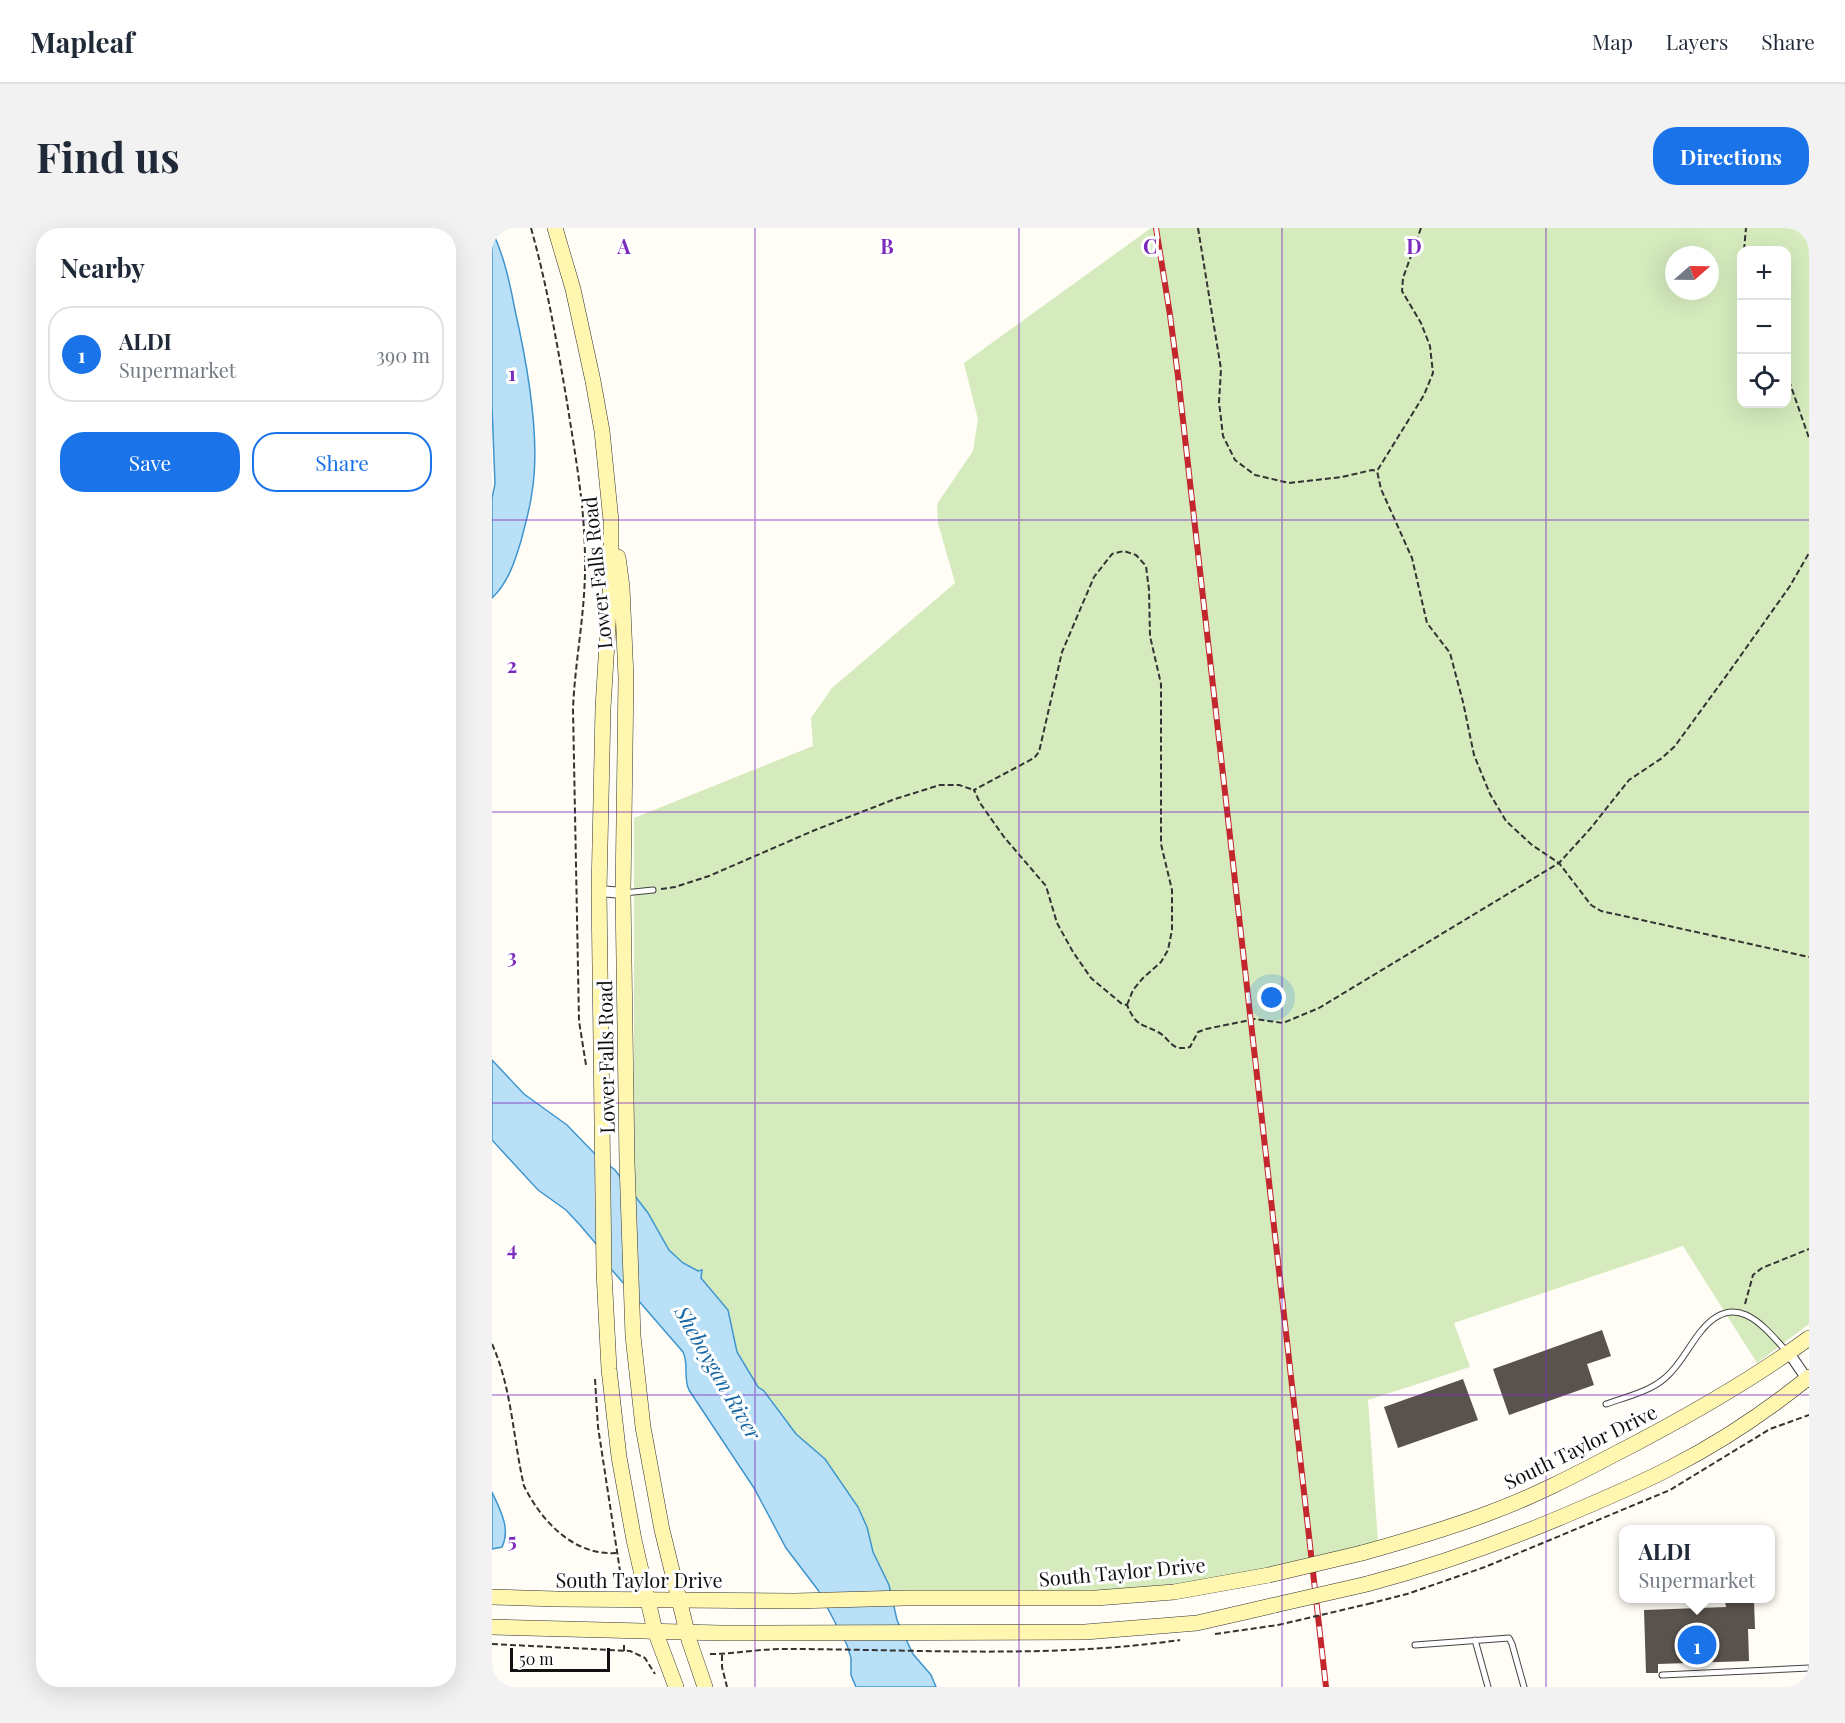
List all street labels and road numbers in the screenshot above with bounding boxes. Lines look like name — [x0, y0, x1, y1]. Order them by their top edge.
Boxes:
street label: Lower Falls Road — [575, 495, 617, 651]
street label: Lower Falls Road — [590, 980, 620, 1134]
street label: South Taylor Drive — [1499, 1397, 1661, 1495]
street label: South Taylor Drive — [1038, 1550, 1206, 1592]
street label: South Taylor Drive — [555, 1566, 723, 1593]

